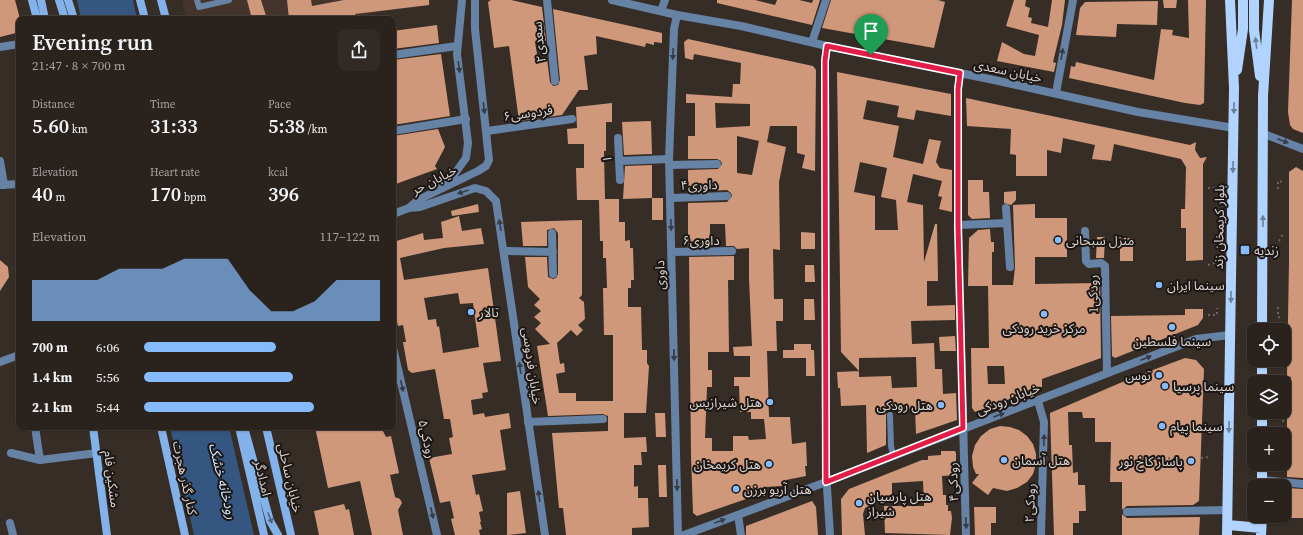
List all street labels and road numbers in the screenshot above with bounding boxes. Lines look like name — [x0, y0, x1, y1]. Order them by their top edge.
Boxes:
street label: سعدی۲ — [528, 21, 550, 63]
street label: خیابان سعدی — [972, 55, 1044, 87]
street label: فردوسی۶ — [502, 101, 554, 125]
street label: ۱ — [598, 155, 616, 163]
street label: خیابان حر — [408, 161, 460, 199]
street label: داوری۴ — [680, 176, 718, 194]
street label: بلوار کریمخان زند — [1210, 184, 1228, 270]
street label: داوری۶ — [682, 232, 720, 249]
street label: داوری — [651, 260, 669, 290]
street label: 1رودکی — [1084, 275, 1102, 313]
street label: خیابان فردوسی — [518, 326, 546, 406]
street label: خیابان رودکی — [974, 379, 1043, 419]
street label: رودکی۵ — [414, 418, 440, 460]
street label: کنار گذر هجرت — [169, 439, 201, 517]
street label: خیابان ساحلی — [274, 442, 306, 515]
street label: مشکین فام — [99, 449, 124, 509]
street label: امدادگر — [250, 457, 275, 498]
street label: رودکی۴ — [944, 462, 962, 502]
street label: رودکی۲ — [1021, 483, 1039, 523]

